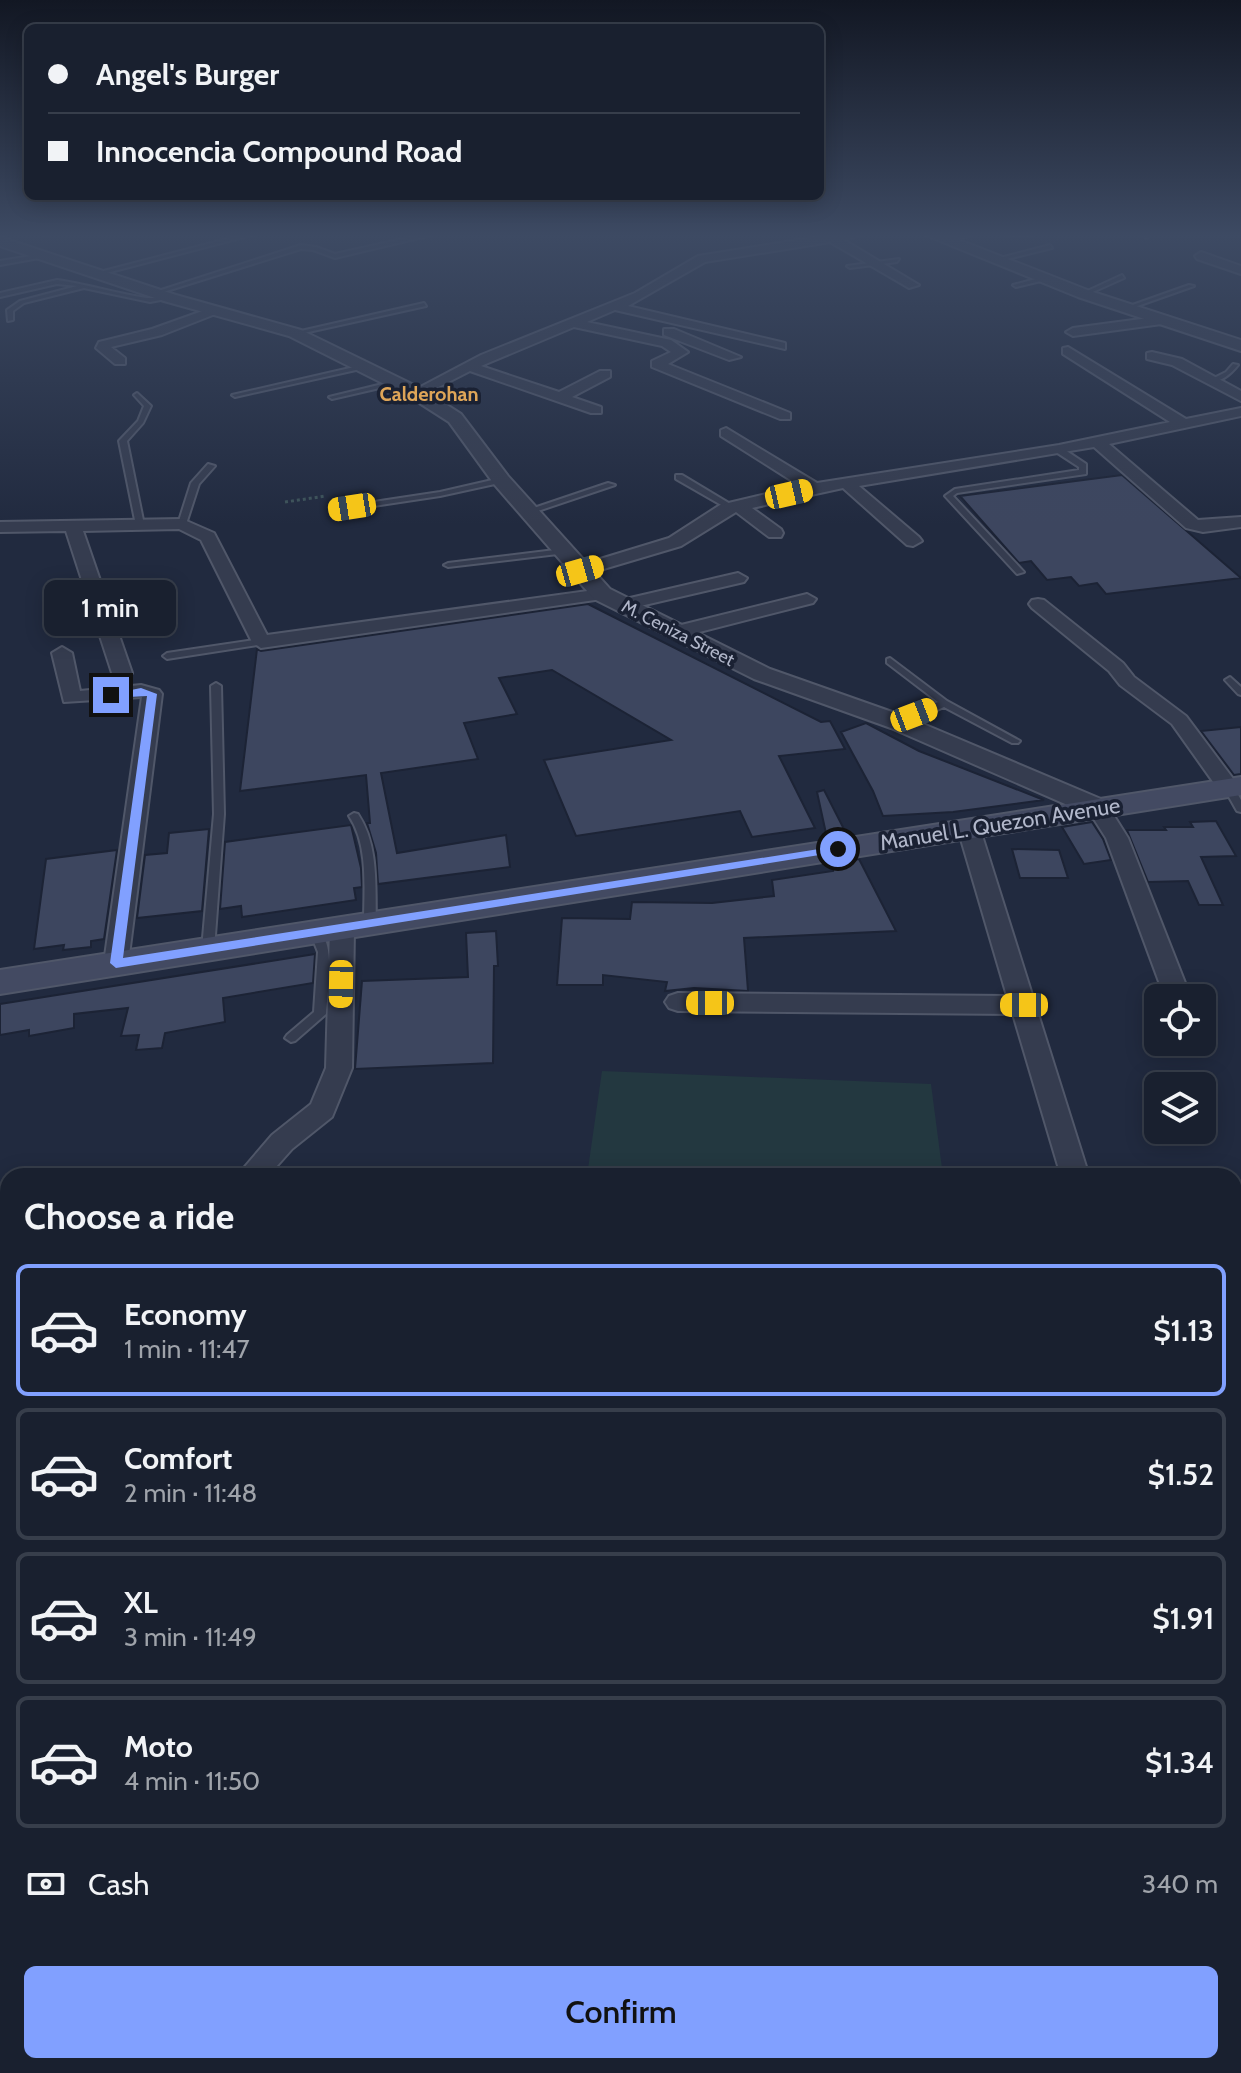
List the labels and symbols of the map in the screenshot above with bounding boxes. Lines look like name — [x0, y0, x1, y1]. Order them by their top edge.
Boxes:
district label: Calderohan — [380, 382, 478, 406]
car — [763, 477, 815, 511]
car — [326, 491, 378, 523]
car — [554, 553, 606, 589]
callout: 1 min — [45, 579, 177, 635]
street label: M. Ceniza Street — [618, 595, 738, 671]
route end — [93, 677, 129, 713]
car — [887, 695, 941, 735]
street label: Manuel L. Quezon Avenue — [878, 792, 1122, 856]
route start — [820, 831, 856, 867]
car — [329, 960, 353, 1008]
car — [686, 991, 734, 1015]
car — [1000, 993, 1048, 1017]

